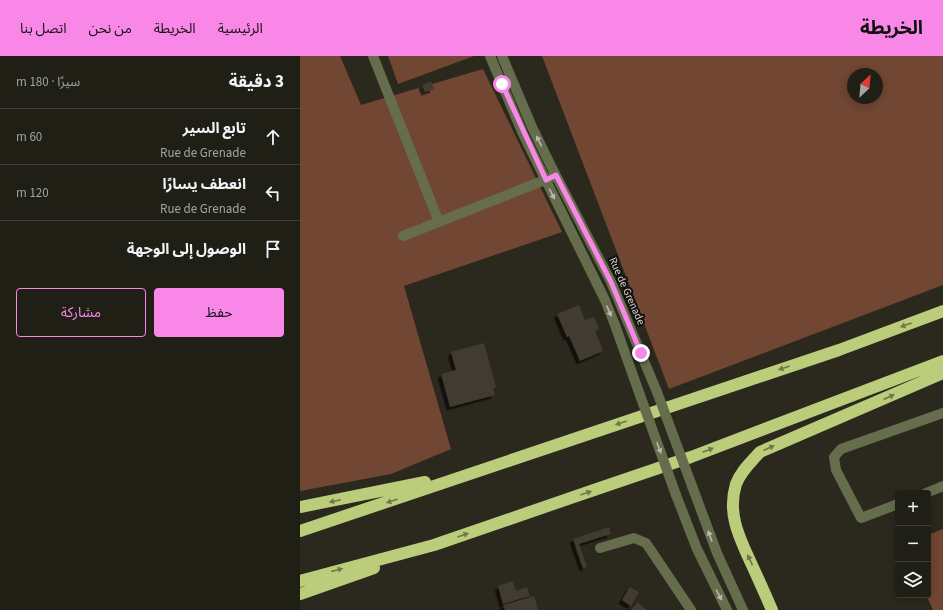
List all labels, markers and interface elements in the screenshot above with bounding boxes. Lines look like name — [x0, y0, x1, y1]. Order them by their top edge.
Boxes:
text: الخريطة — [860, 15, 923, 42]
text: اتصل بنا — [20, 19, 66, 39]
text: من نحن — [88, 19, 132, 39]
text: الخريطة — [154, 19, 196, 39]
text: الرئيسية — [218, 19, 263, 39]
north arrow — [847, 68, 883, 104]
text: 3 دقيقة — [229, 70, 284, 94]
text: سيرًا · 180 m — [16, 73, 80, 91]
route start — [493, 75, 511, 93]
text: تابع السير — [183, 118, 246, 139]
icon: ahead — [262, 126, 284, 148]
text: 60 m — [16, 128, 42, 146]
one-way arrow — [536, 135, 542, 147]
text: Rue de Grenade — [160, 144, 246, 162]
text: انعطف يسارًا — [162, 174, 246, 195]
icon: left — [262, 182, 284, 204]
text: 120 m — [16, 184, 49, 202]
one-way arrow — [549, 188, 555, 199]
text: Rue de Grenade — [160, 200, 246, 218]
icon: arrive — [262, 238, 284, 260]
text: الوصول إلى الوجهة — [127, 239, 246, 260]
street label: Rue de Grenade — [605, 255, 649, 328]
button: مشاركة — [16, 288, 146, 337]
button: حفظ — [154, 288, 284, 337]
one-way arrow — [606, 305, 612, 316]
one-way arrow — [900, 322, 912, 328]
route end — [632, 344, 650, 362]
one-way arrow — [778, 366, 790, 372]
one-way arrow — [883, 394, 895, 400]
one-way arrow — [615, 420, 627, 426]
one-way arrow — [656, 442, 662, 454]
one-way arrow — [764, 445, 775, 451]
one-way arrow — [703, 447, 715, 453]
one-way arrow — [580, 490, 592, 496]
map controls — [895, 490, 931, 598]
button: + — [895, 490, 931, 526]
one-way arrow — [329, 498, 341, 504]
one-way arrow — [385, 498, 397, 504]
button: − — [895, 526, 931, 562]
one-way arrow — [707, 529, 713, 541]
one-way arrow — [457, 532, 469, 538]
one-way arrow — [747, 554, 753, 566]
button: layers — [895, 562, 931, 598]
one-way arrow — [332, 567, 344, 573]
one-way arrow — [715, 589, 722, 600]

